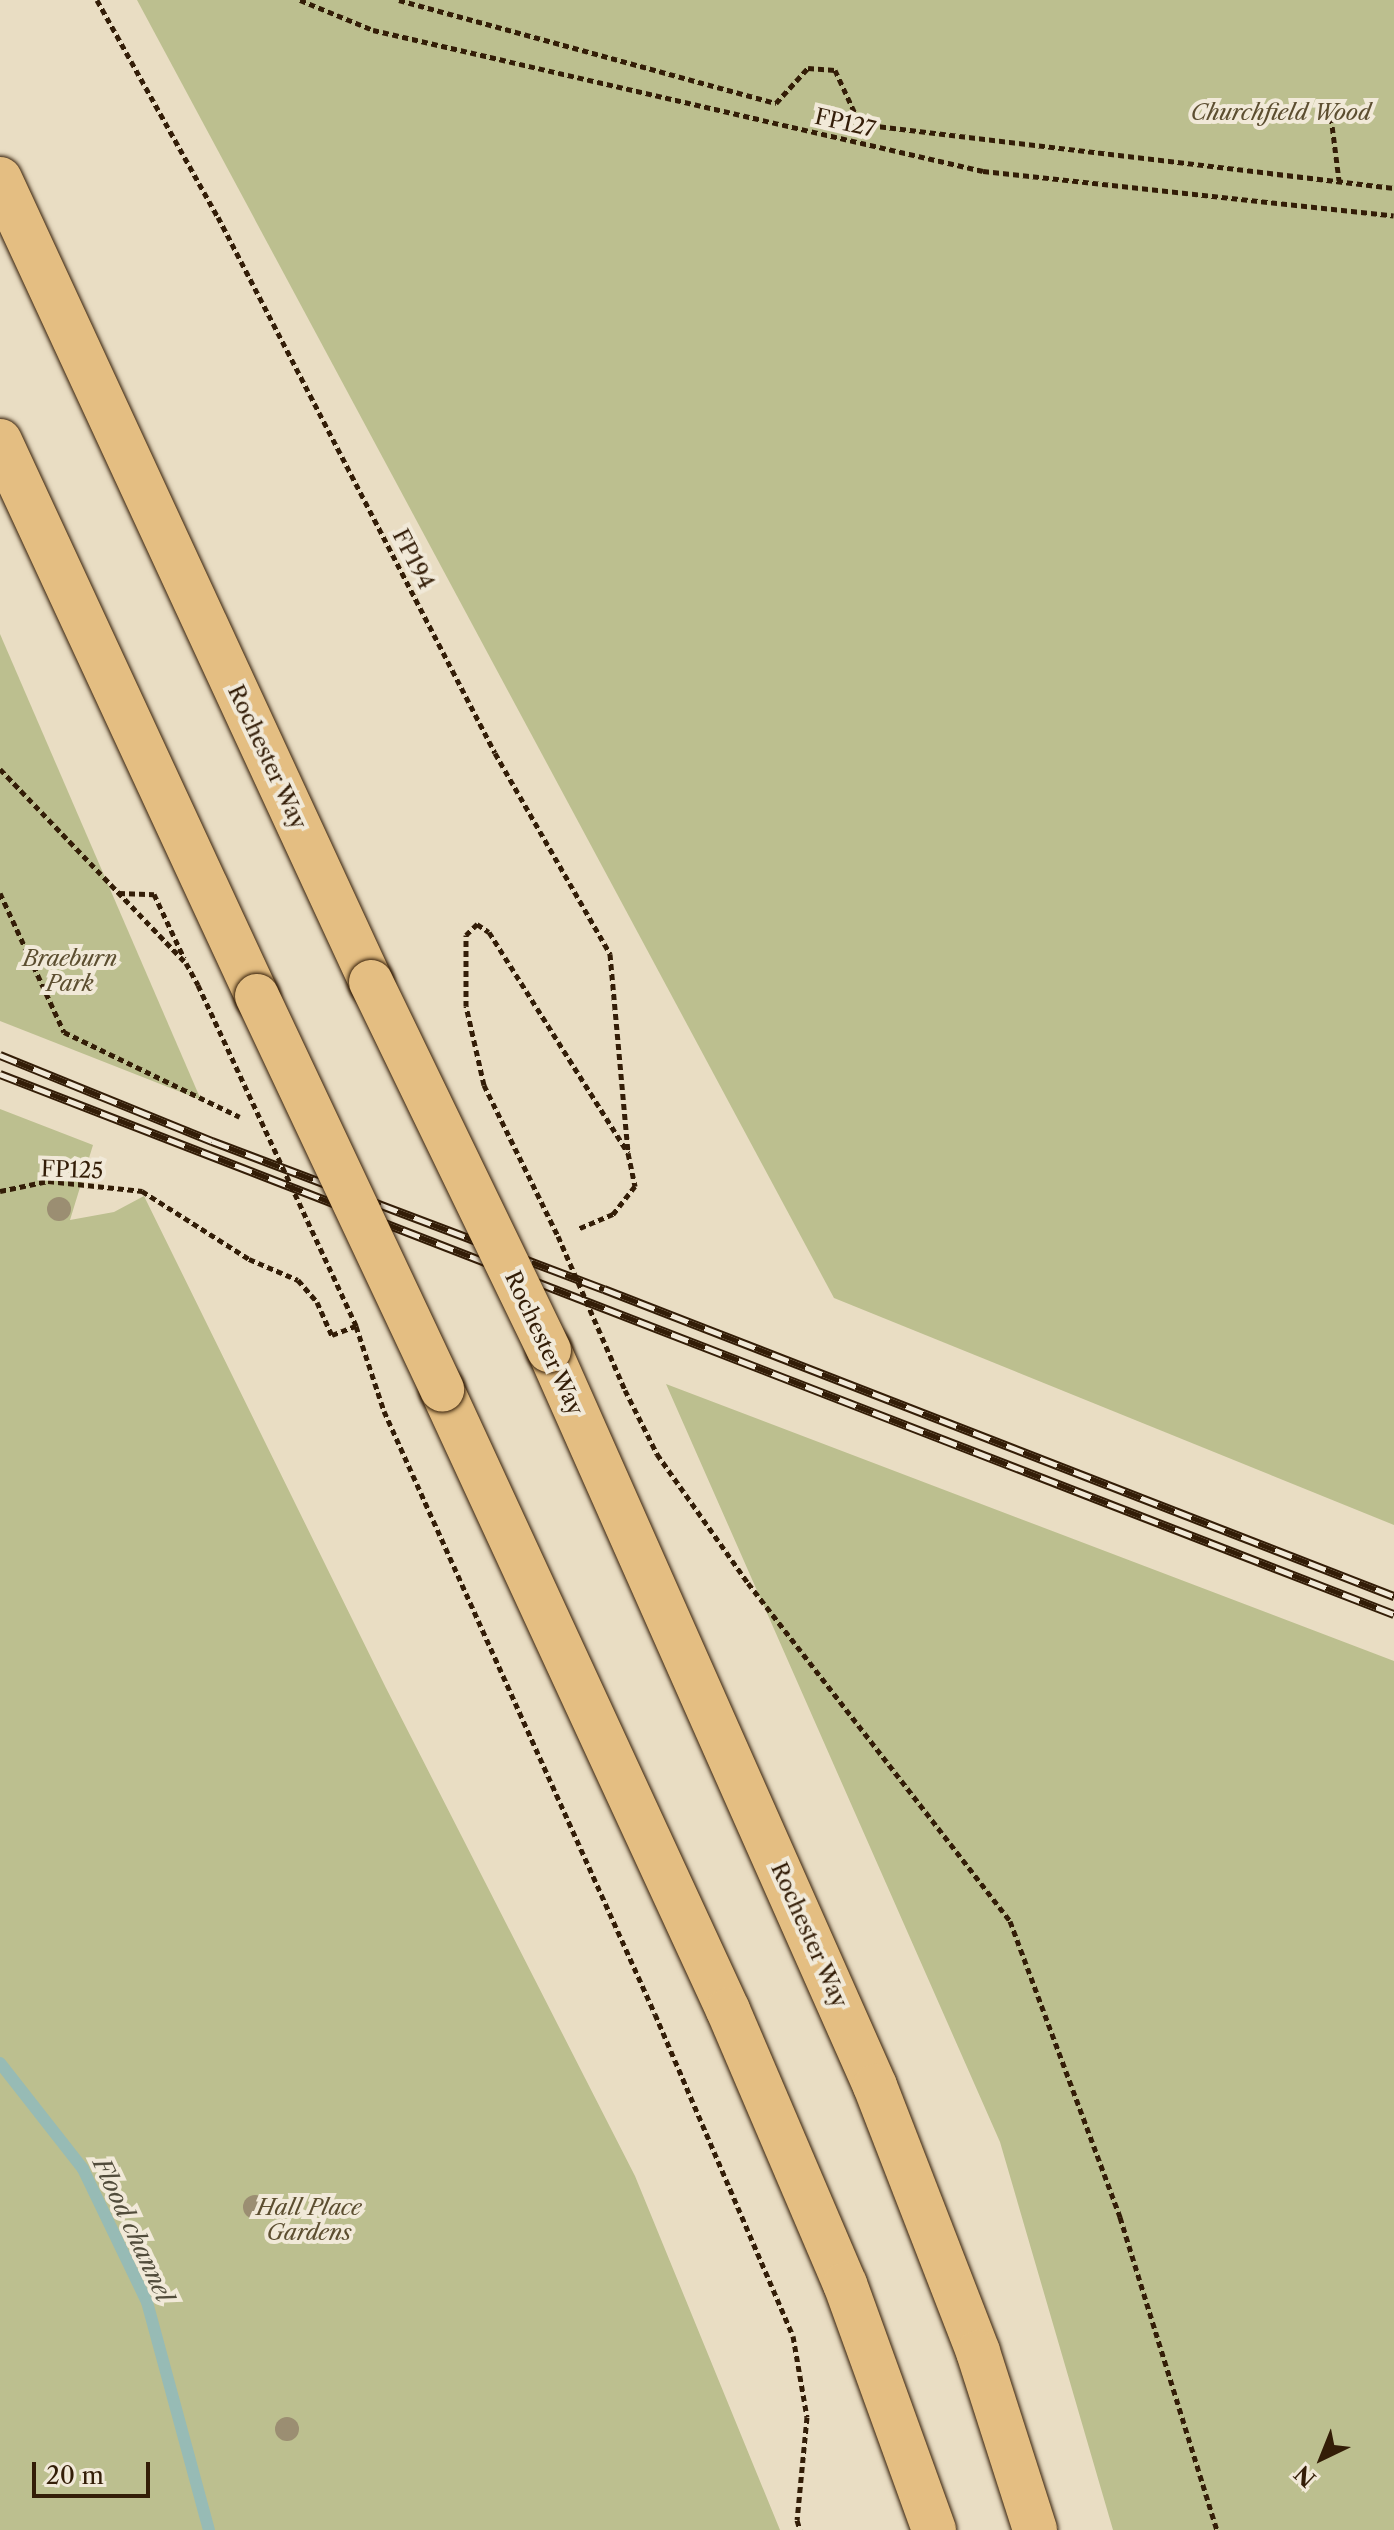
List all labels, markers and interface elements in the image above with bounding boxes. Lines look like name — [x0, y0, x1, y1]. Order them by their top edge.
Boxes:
park label: Churchfield Wood — [1191, 100, 1371, 126]
street label: FP127 — [812, 103, 878, 143]
street label: FP194 — [387, 525, 439, 593]
street label: Rochester Way — [222, 680, 312, 834]
park label: Braeburn Park — [23, 945, 117, 996]
street label: FP125 — [40, 1156, 104, 1184]
street label: Rochester Way — [499, 1266, 589, 1420]
street label: Rochester Way — [765, 1858, 853, 2012]
water label: Flood channel — [87, 2153, 179, 2307]
park label: Hall Place Gardens — [256, 2194, 362, 2246]
north arrow — [1282, 2418, 1362, 2498]
scale bar — [36, 2446, 154, 2496]
text: N — [1289, 2460, 1321, 2492]
text: 20 m — [46, 2461, 104, 2490]

